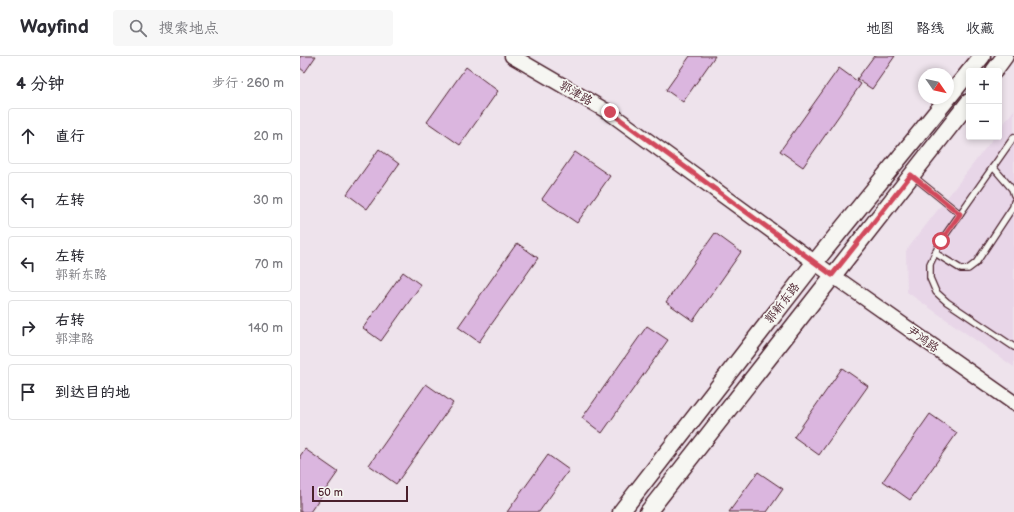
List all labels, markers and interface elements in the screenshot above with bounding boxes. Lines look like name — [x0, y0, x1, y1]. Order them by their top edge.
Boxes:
search box — [113, 10, 393, 46]
text: Wayfind — [20, 16, 89, 39]
icon: search — [127, 17, 149, 39]
text: 搜索地点 — [159, 19, 219, 38]
text: 地图 — [866, 20, 894, 37]
text: 路线 — [916, 20, 944, 37]
text: 收藏 — [966, 20, 994, 37]
north arrow — [918, 68, 954, 104]
map controls — [966, 68, 1002, 140]
button: + — [966, 68, 1002, 104]
text: 4 分钟 — [16, 74, 65, 94]
text: 步行 · 260 m — [212, 75, 284, 91]
street label: 郭津路 — [556, 78, 595, 109]
route end — [601, 103, 619, 121]
button: − — [966, 104, 1002, 140]
icon: ahead — [17, 125, 39, 147]
text: 直行 — [55, 127, 85, 146]
text: 20 m — [253, 128, 283, 144]
icon: left — [17, 189, 39, 211]
text: 左转 — [55, 191, 85, 210]
text: 30 m — [253, 192, 283, 208]
route start — [932, 232, 950, 250]
text: 左转 — [55, 247, 85, 266]
icon: left — [17, 253, 39, 275]
text: 70 m — [255, 256, 283, 272]
text: 郭新东路 — [55, 267, 107, 283]
street label: 郭新东路 — [762, 280, 803, 327]
text: 右转 — [55, 311, 85, 330]
icon: right — [17, 317, 39, 339]
text: 140 m — [248, 320, 283, 336]
street label: 尹鸿路 — [904, 323, 942, 356]
text: 郭津路 — [55, 331, 94, 347]
icon: arrive — [17, 381, 39, 403]
text: 到达目的地 — [55, 383, 130, 402]
scale bar — [312, 484, 408, 503]
text: 50 m — [318, 486, 343, 499]

